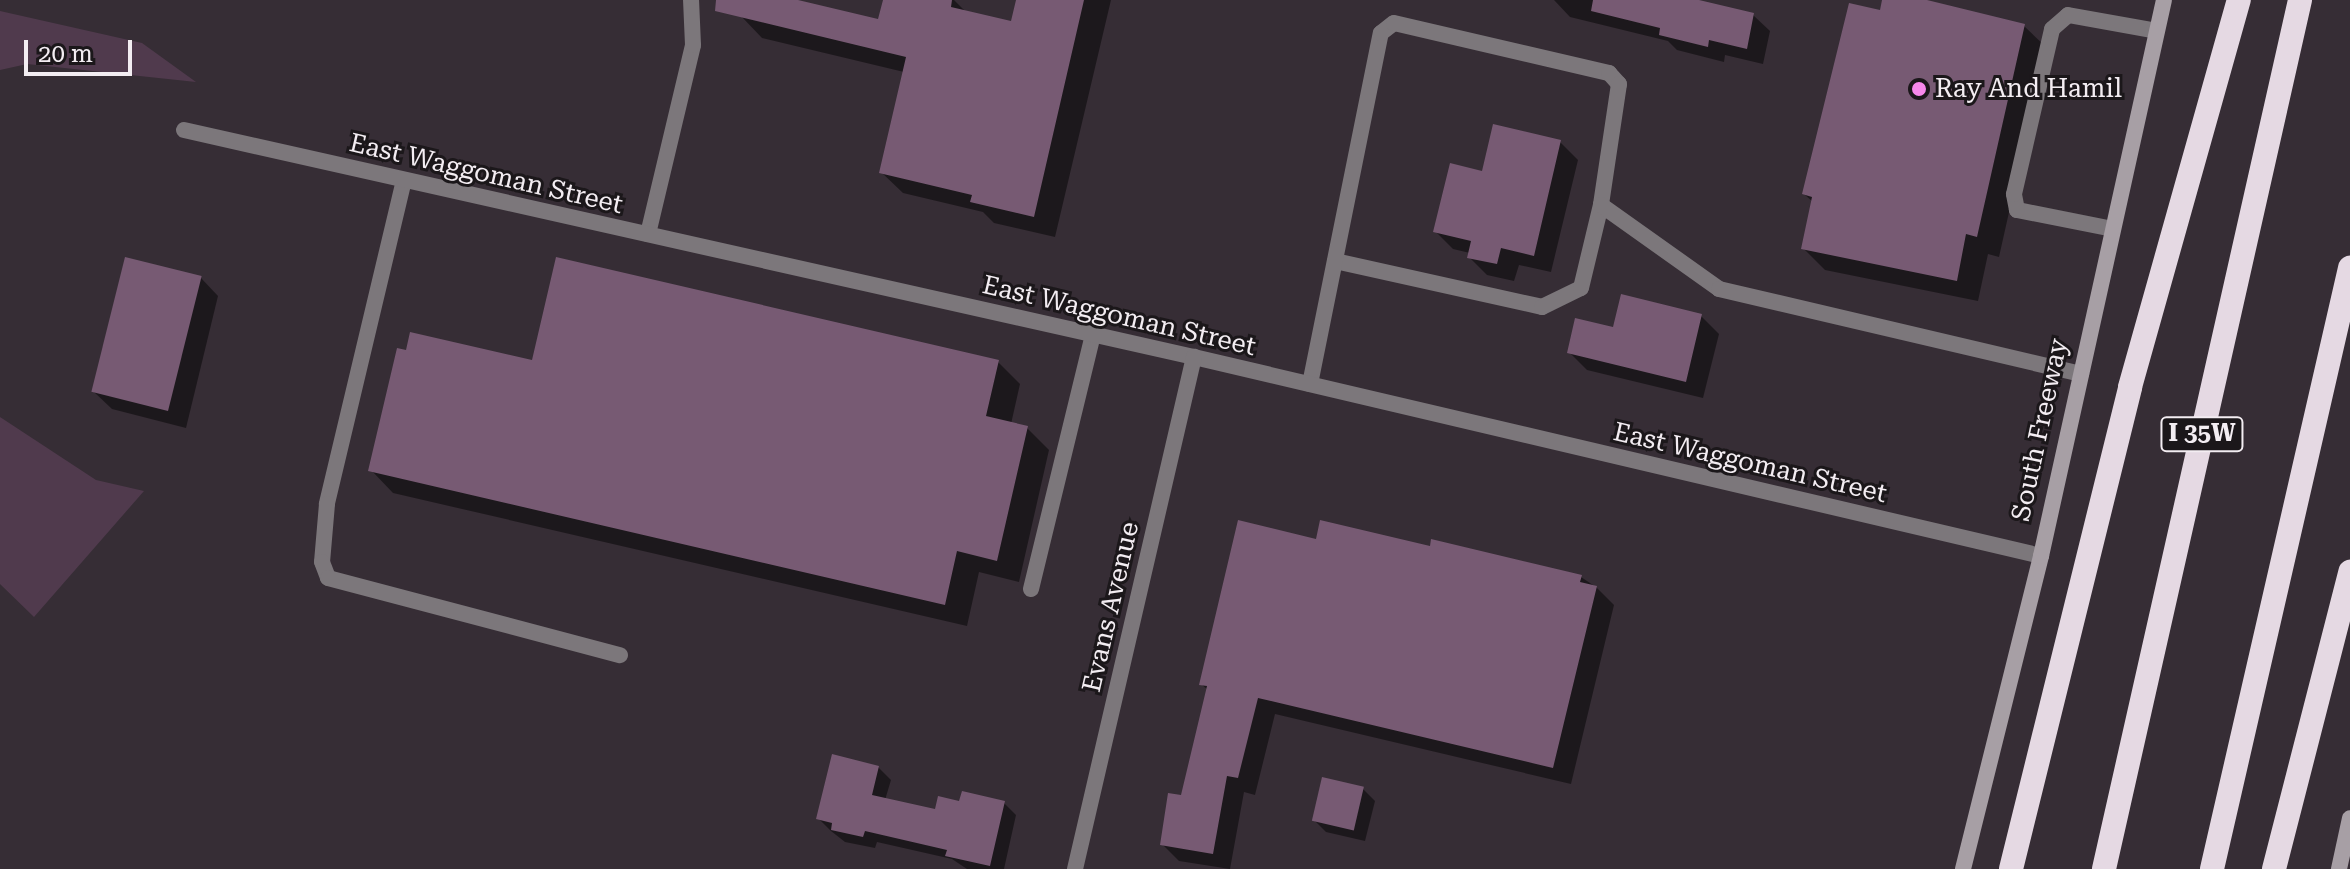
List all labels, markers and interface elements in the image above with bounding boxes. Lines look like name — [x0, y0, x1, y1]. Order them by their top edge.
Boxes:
scale bar — [28, 24, 136, 74]
text: 20 m — [38, 40, 93, 68]
place label: Ray And Hamil — [1935, 73, 2122, 105]
marker: Ray And Hamil — [1910, 80, 1928, 98]
street label: East Waggoman Street — [346, 127, 626, 221]
street label: East Waggoman Street — [979, 269, 1259, 363]
street label: South Freeway — [2005, 336, 2075, 524]
road number: I 35W — [2160, 414, 2244, 454]
street label: East Waggoman Street — [1610, 416, 1890, 510]
street label: Evans Avenue — [1076, 519, 1146, 695]

